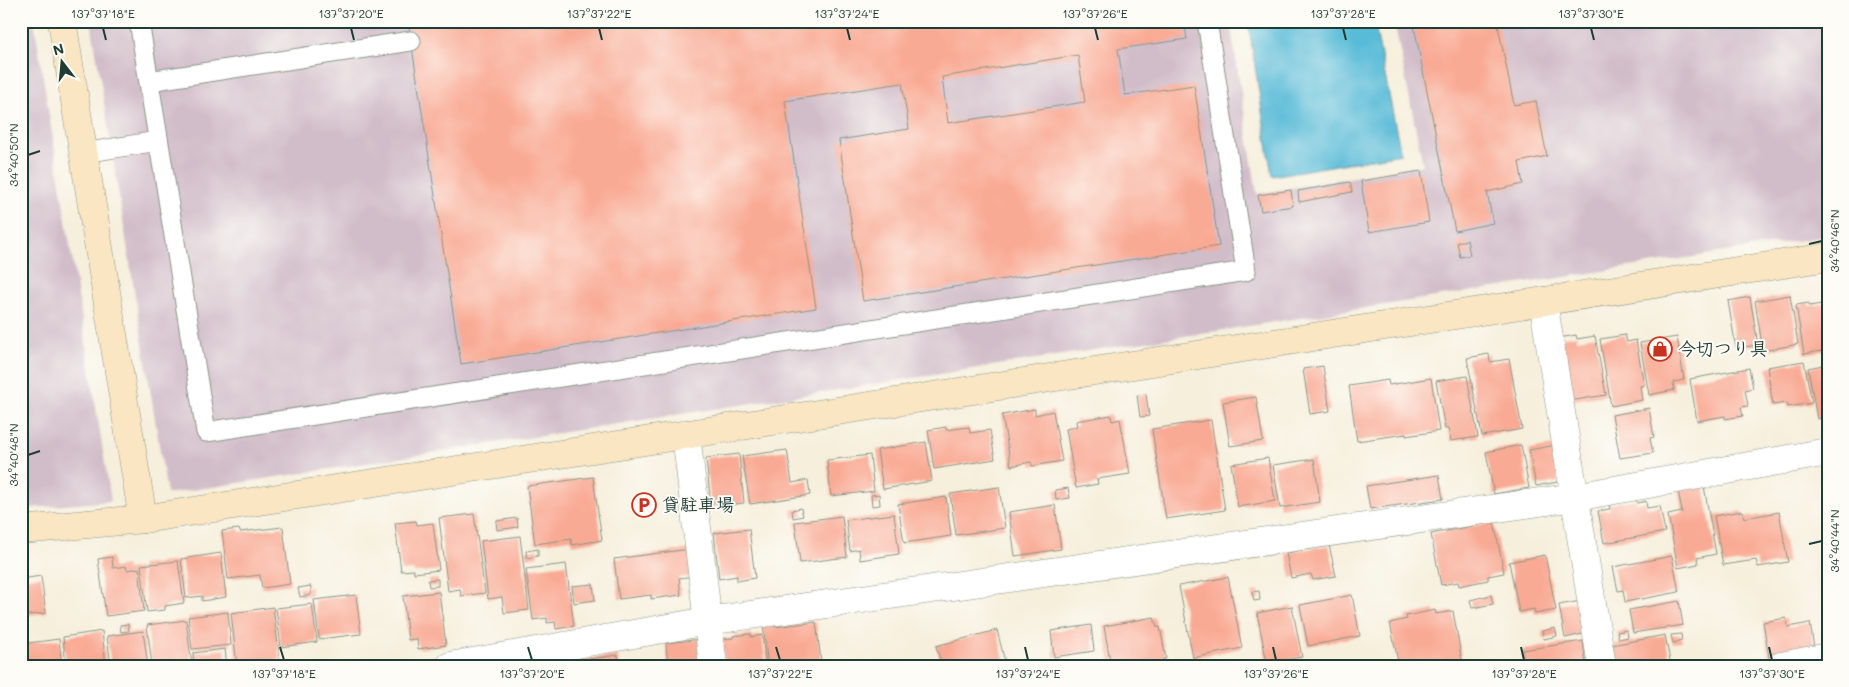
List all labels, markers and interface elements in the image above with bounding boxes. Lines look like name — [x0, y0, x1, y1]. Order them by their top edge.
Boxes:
text: 137°37'18"E — [71, 5, 135, 21]
text: 137°37'20"E — [318, 5, 384, 21]
text: 137°37'22"E — [567, 5, 631, 21]
text: 137°37'24"E — [815, 5, 880, 21]
text: 137°37'26"E — [1062, 5, 1128, 21]
text: 137°37'28"E — [1310, 5, 1376, 21]
text: 137°37'30"E — [1558, 5, 1624, 21]
north arrow — [38, 38, 88, 88]
text: N — [51, 38, 66, 60]
text: 34°40'50"N — [5, 123, 21, 187]
text: 34°40'46"N — [1826, 209, 1842, 273]
shop icon: 今切つり具 — [1647, 336, 1673, 362]
place label: 今切つり具 — [1678, 336, 1768, 360]
text: 34°40'48"N — [5, 423, 21, 487]
parking icon: 貸駐車場 — [631, 492, 657, 518]
place label: 貸駐車場 — [662, 492, 734, 516]
text: 34°40'44"N — [1826, 510, 1842, 572]
text: 137°37'18"E — [252, 665, 316, 681]
text: 137°37'20"E — [499, 665, 565, 681]
text: 137°37'22"E — [748, 665, 812, 681]
text: 137°37'24"E — [996, 665, 1061, 681]
text: 137°37'26"E — [1243, 665, 1309, 681]
text: 137°37'28"E — [1491, 665, 1557, 681]
text: 137°37'30"E — [1739, 665, 1805, 681]

